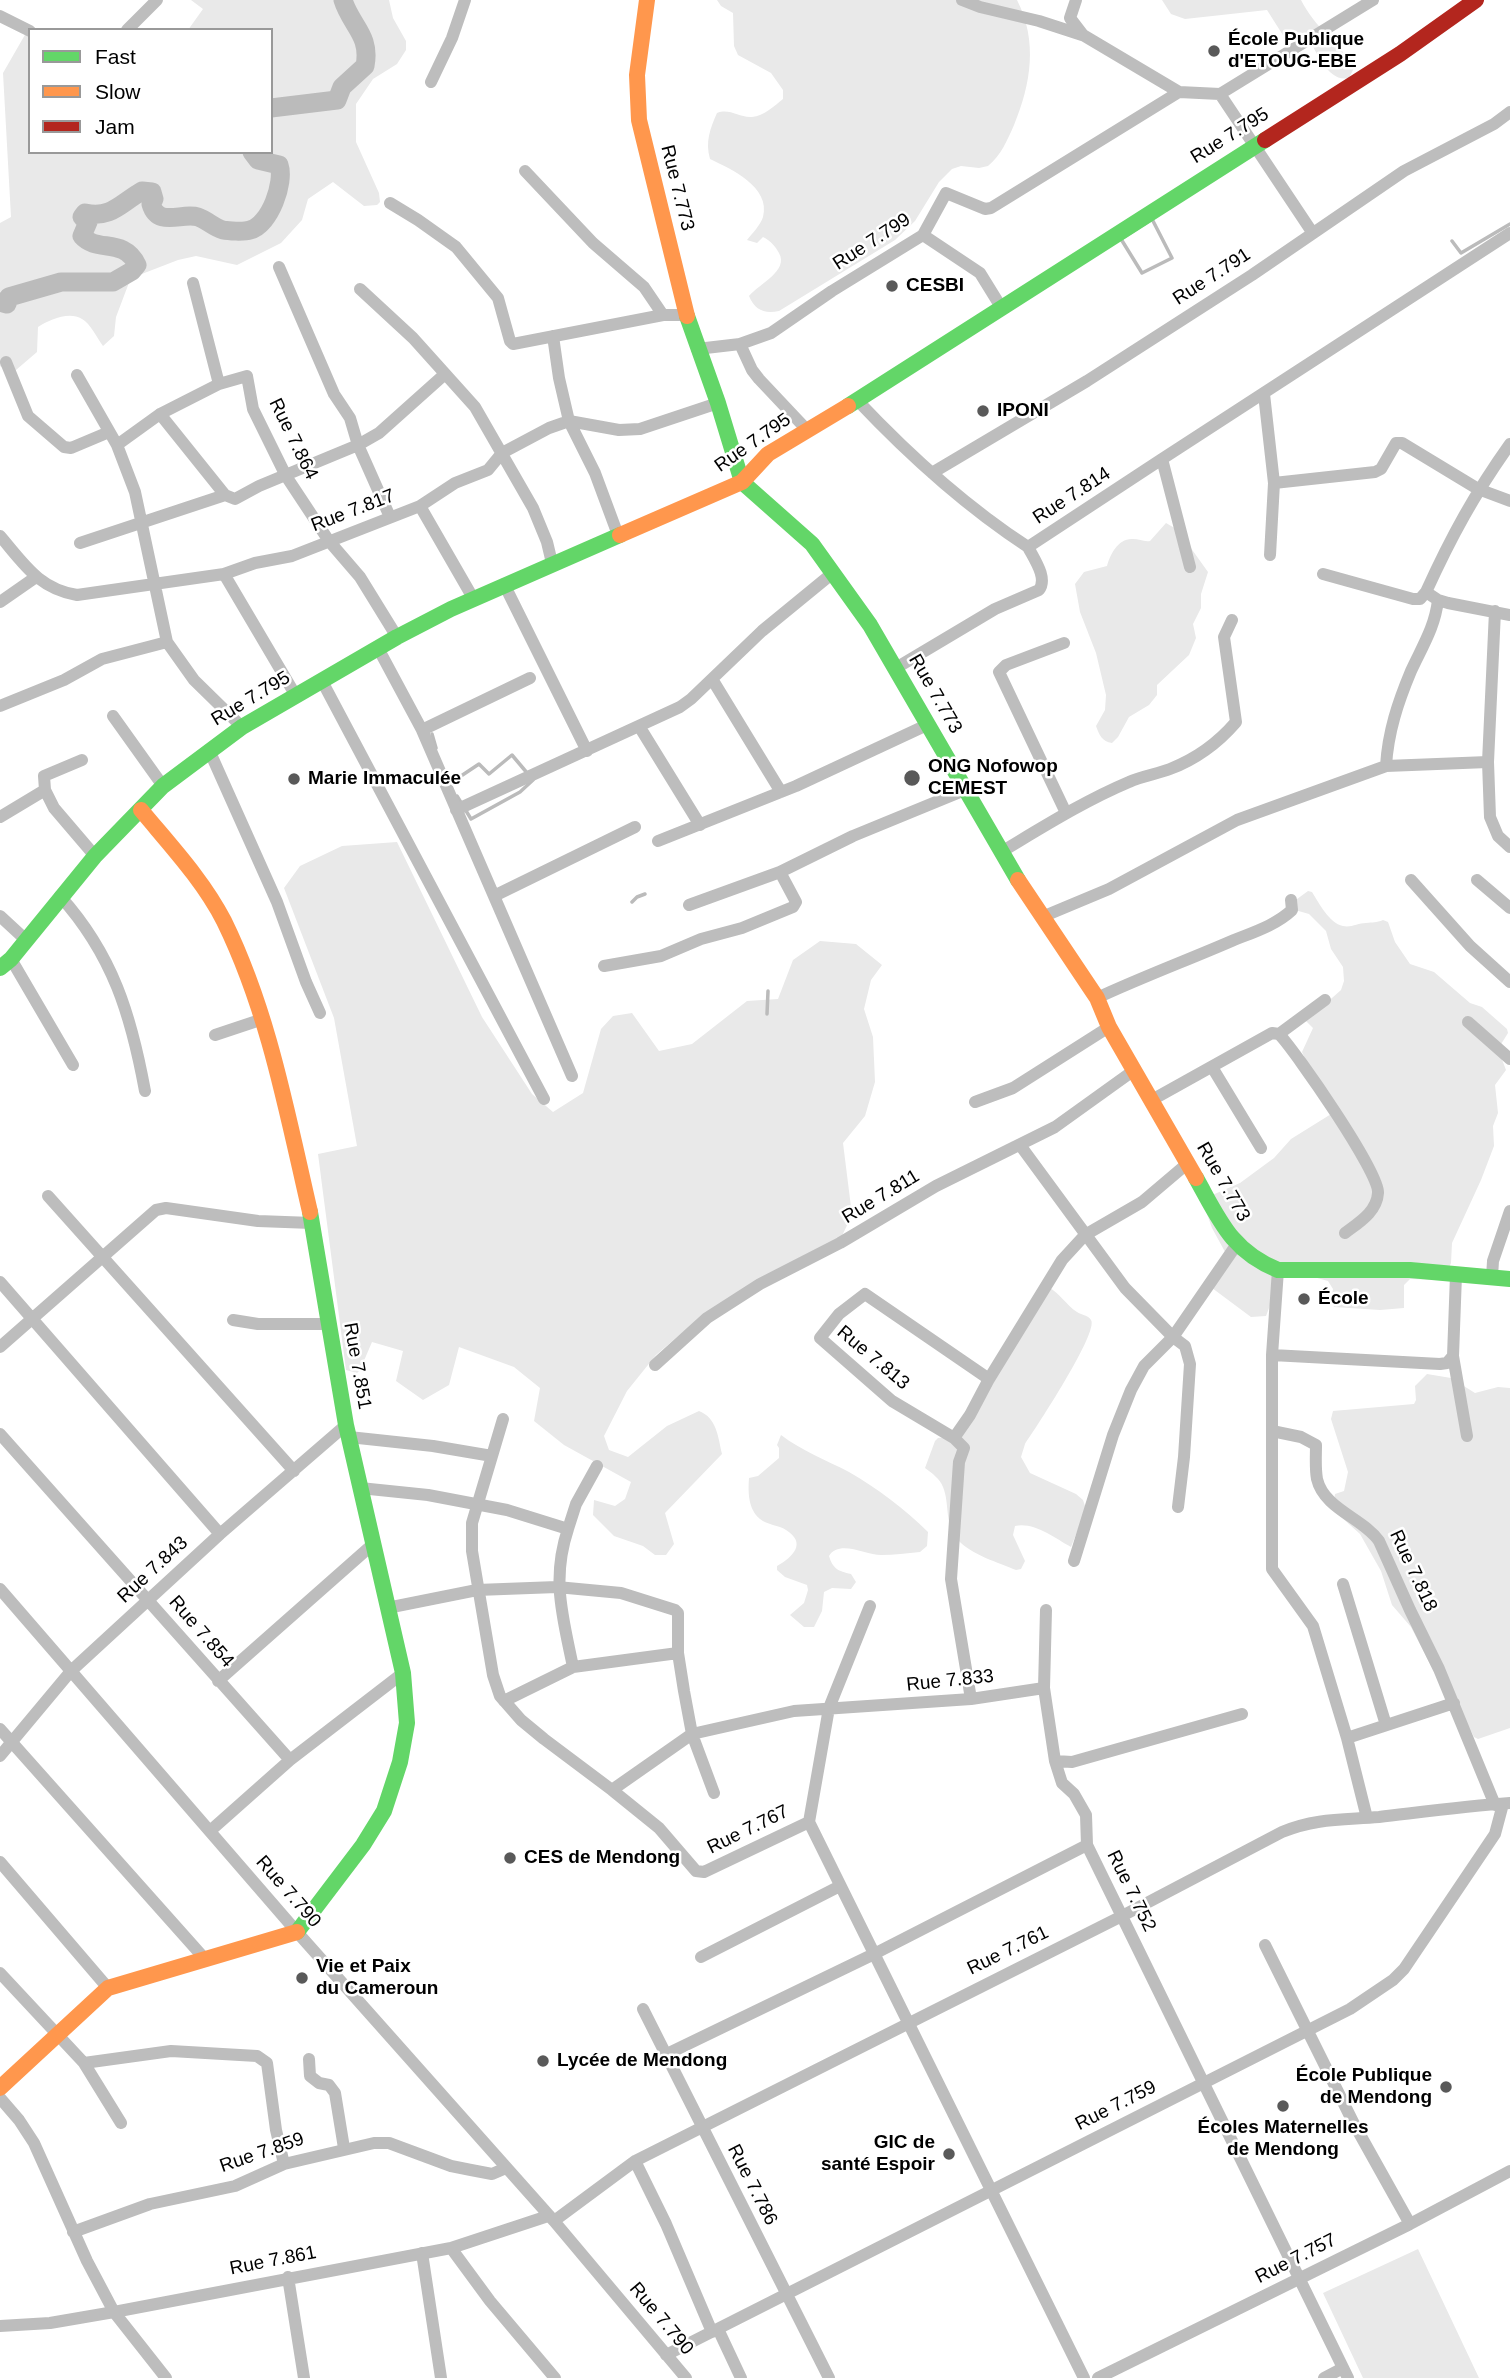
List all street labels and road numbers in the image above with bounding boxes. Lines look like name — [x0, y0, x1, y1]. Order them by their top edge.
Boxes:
street label: Rue 7.795 — [1187, 103, 1273, 169]
street label: Rue 7.773 — [655, 143, 699, 233]
street label: Rue 7.799 — [829, 209, 915, 275]
street label: Rue 7.791 — [1169, 244, 1255, 310]
street label: Rue 7.864 — [264, 395, 322, 483]
street label: Rue 7.795 — [711, 409, 795, 477]
street label: Rue 7.814 — [1029, 463, 1115, 529]
street label: Rue 7.817 — [308, 485, 398, 537]
street label: Rue 7.773 — [903, 650, 967, 738]
street label: Rue 7.795 — [208, 667, 294, 731]
street label: Rue 7.773 — [1191, 1138, 1255, 1226]
street label: Rue 7.811 — [838, 1165, 924, 1229]
street label: Rue 7.851 — [338, 1321, 376, 1411]
street label: Rue 7.813 — [832, 1321, 914, 1395]
street label: Rue 7.818 — [1384, 1526, 1442, 1616]
street label: Rue 7.843 — [113, 1532, 193, 1608]
street label: Rue 7.854 — [164, 1591, 238, 1673]
street label: Rue 7.833 — [905, 1665, 995, 1697]
street label: Rue 7.767 — [704, 1801, 792, 1859]
street label: Rue 7.752 — [1102, 1847, 1160, 1935]
street label: Rue 7.790 — [251, 1851, 325, 1933]
street label: Rue 7.761 — [964, 1922, 1052, 1980]
street label: Rue 7.759 — [1072, 2076, 1160, 2136]
street label: Rue 7.859 — [217, 2128, 307, 2178]
street label: Rue 7.786 — [722, 2141, 782, 2229]
street label: Rue 7.757 — [1252, 2229, 1340, 2289]
street label: Rue 7.861 — [228, 2241, 318, 2281]
street label: Rue 7.790 — [624, 2278, 698, 2360]

